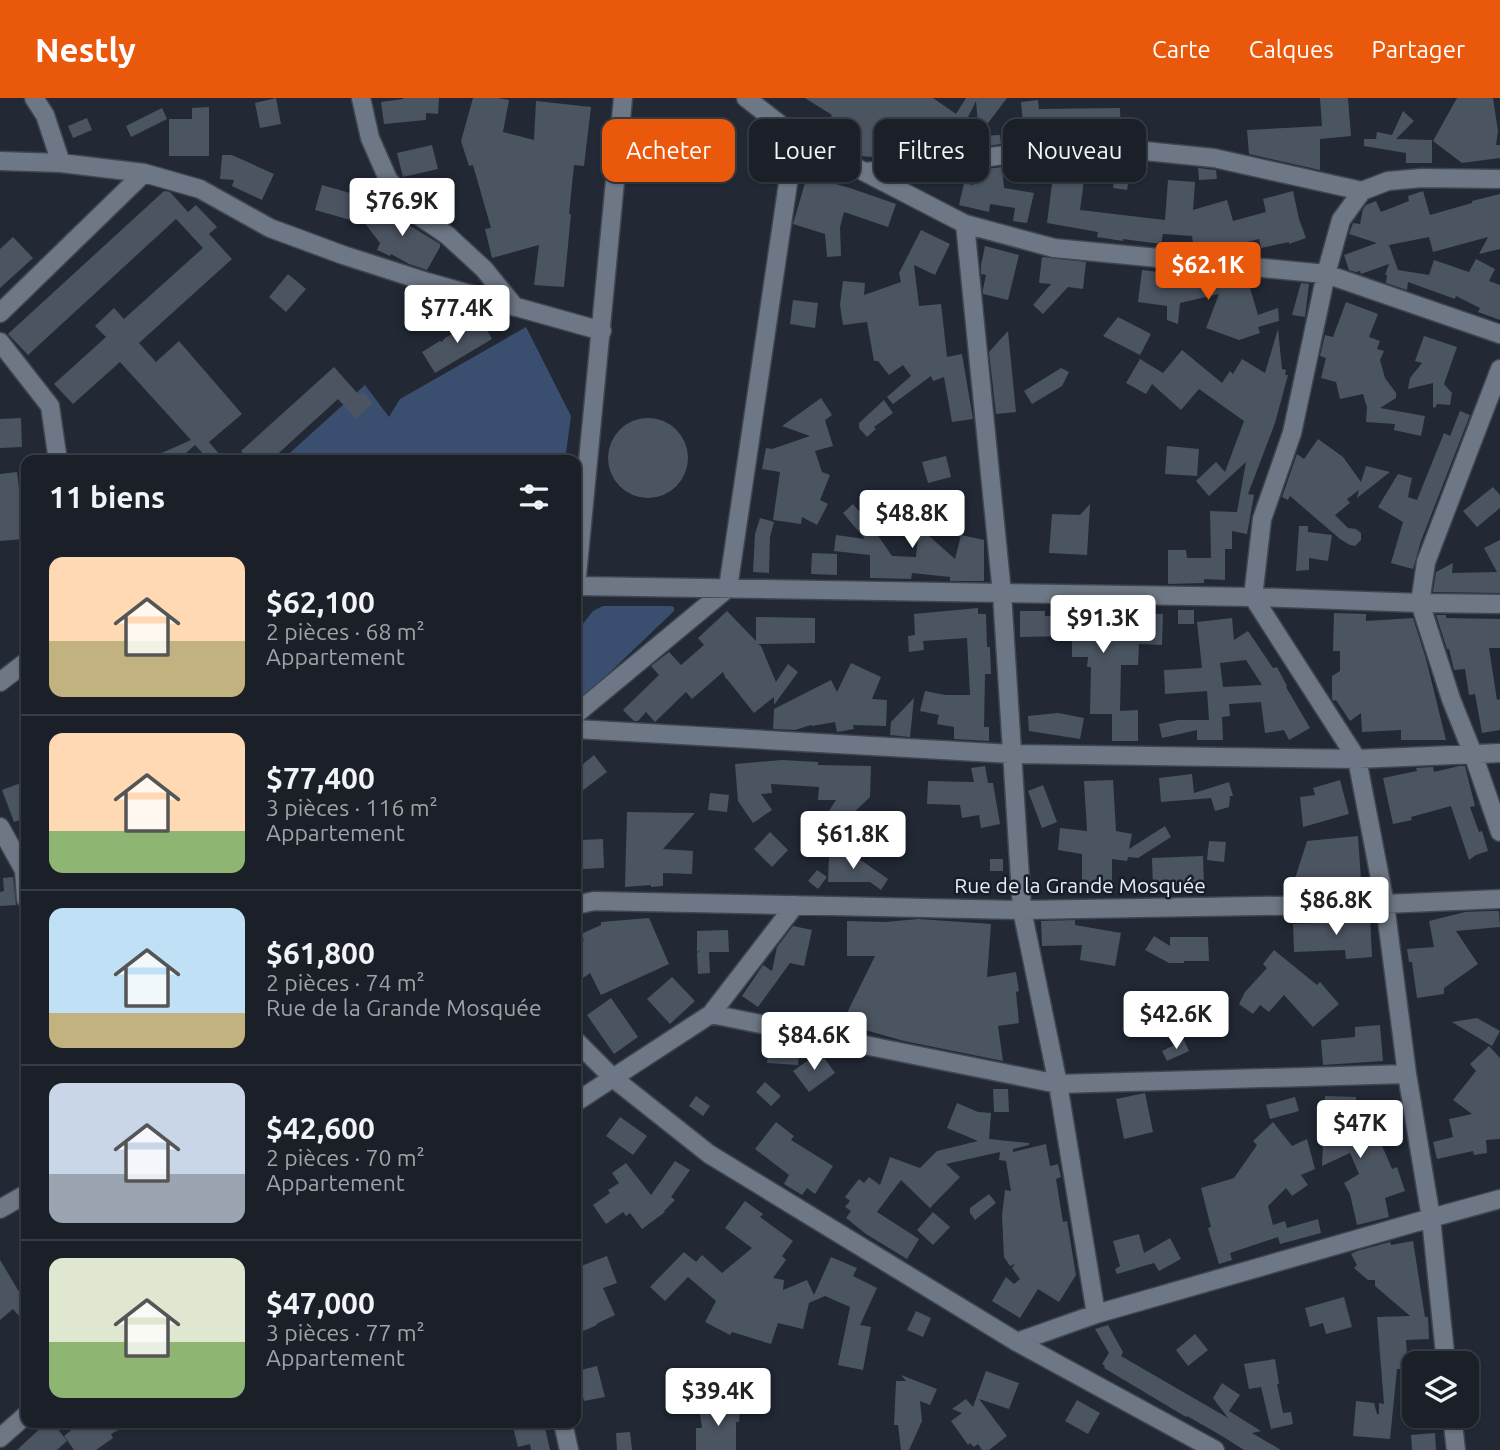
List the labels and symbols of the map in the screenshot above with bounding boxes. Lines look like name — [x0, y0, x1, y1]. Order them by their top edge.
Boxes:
pin: $76.9K — [345, 178, 459, 238]
pin: $62.1K — [1151, 242, 1265, 302]
pin: $77.4K — [400, 286, 514, 345]
pin: $48.8K — [855, 490, 969, 550]
pin: $91.3K — [1046, 596, 1160, 655]
pin: $61.8K — [796, 812, 910, 871]
street label: Rue de la Grande Mosquée — [954, 873, 1206, 897]
pin: $86.8K — [1279, 878, 1393, 937]
pin: $42.6K — [1119, 992, 1233, 1051]
pin: $84.6K — [757, 1012, 871, 1072]
pin: $47K — [1319, 1100, 1401, 1160]
pin: $39.4K — [661, 1368, 775, 1428]

